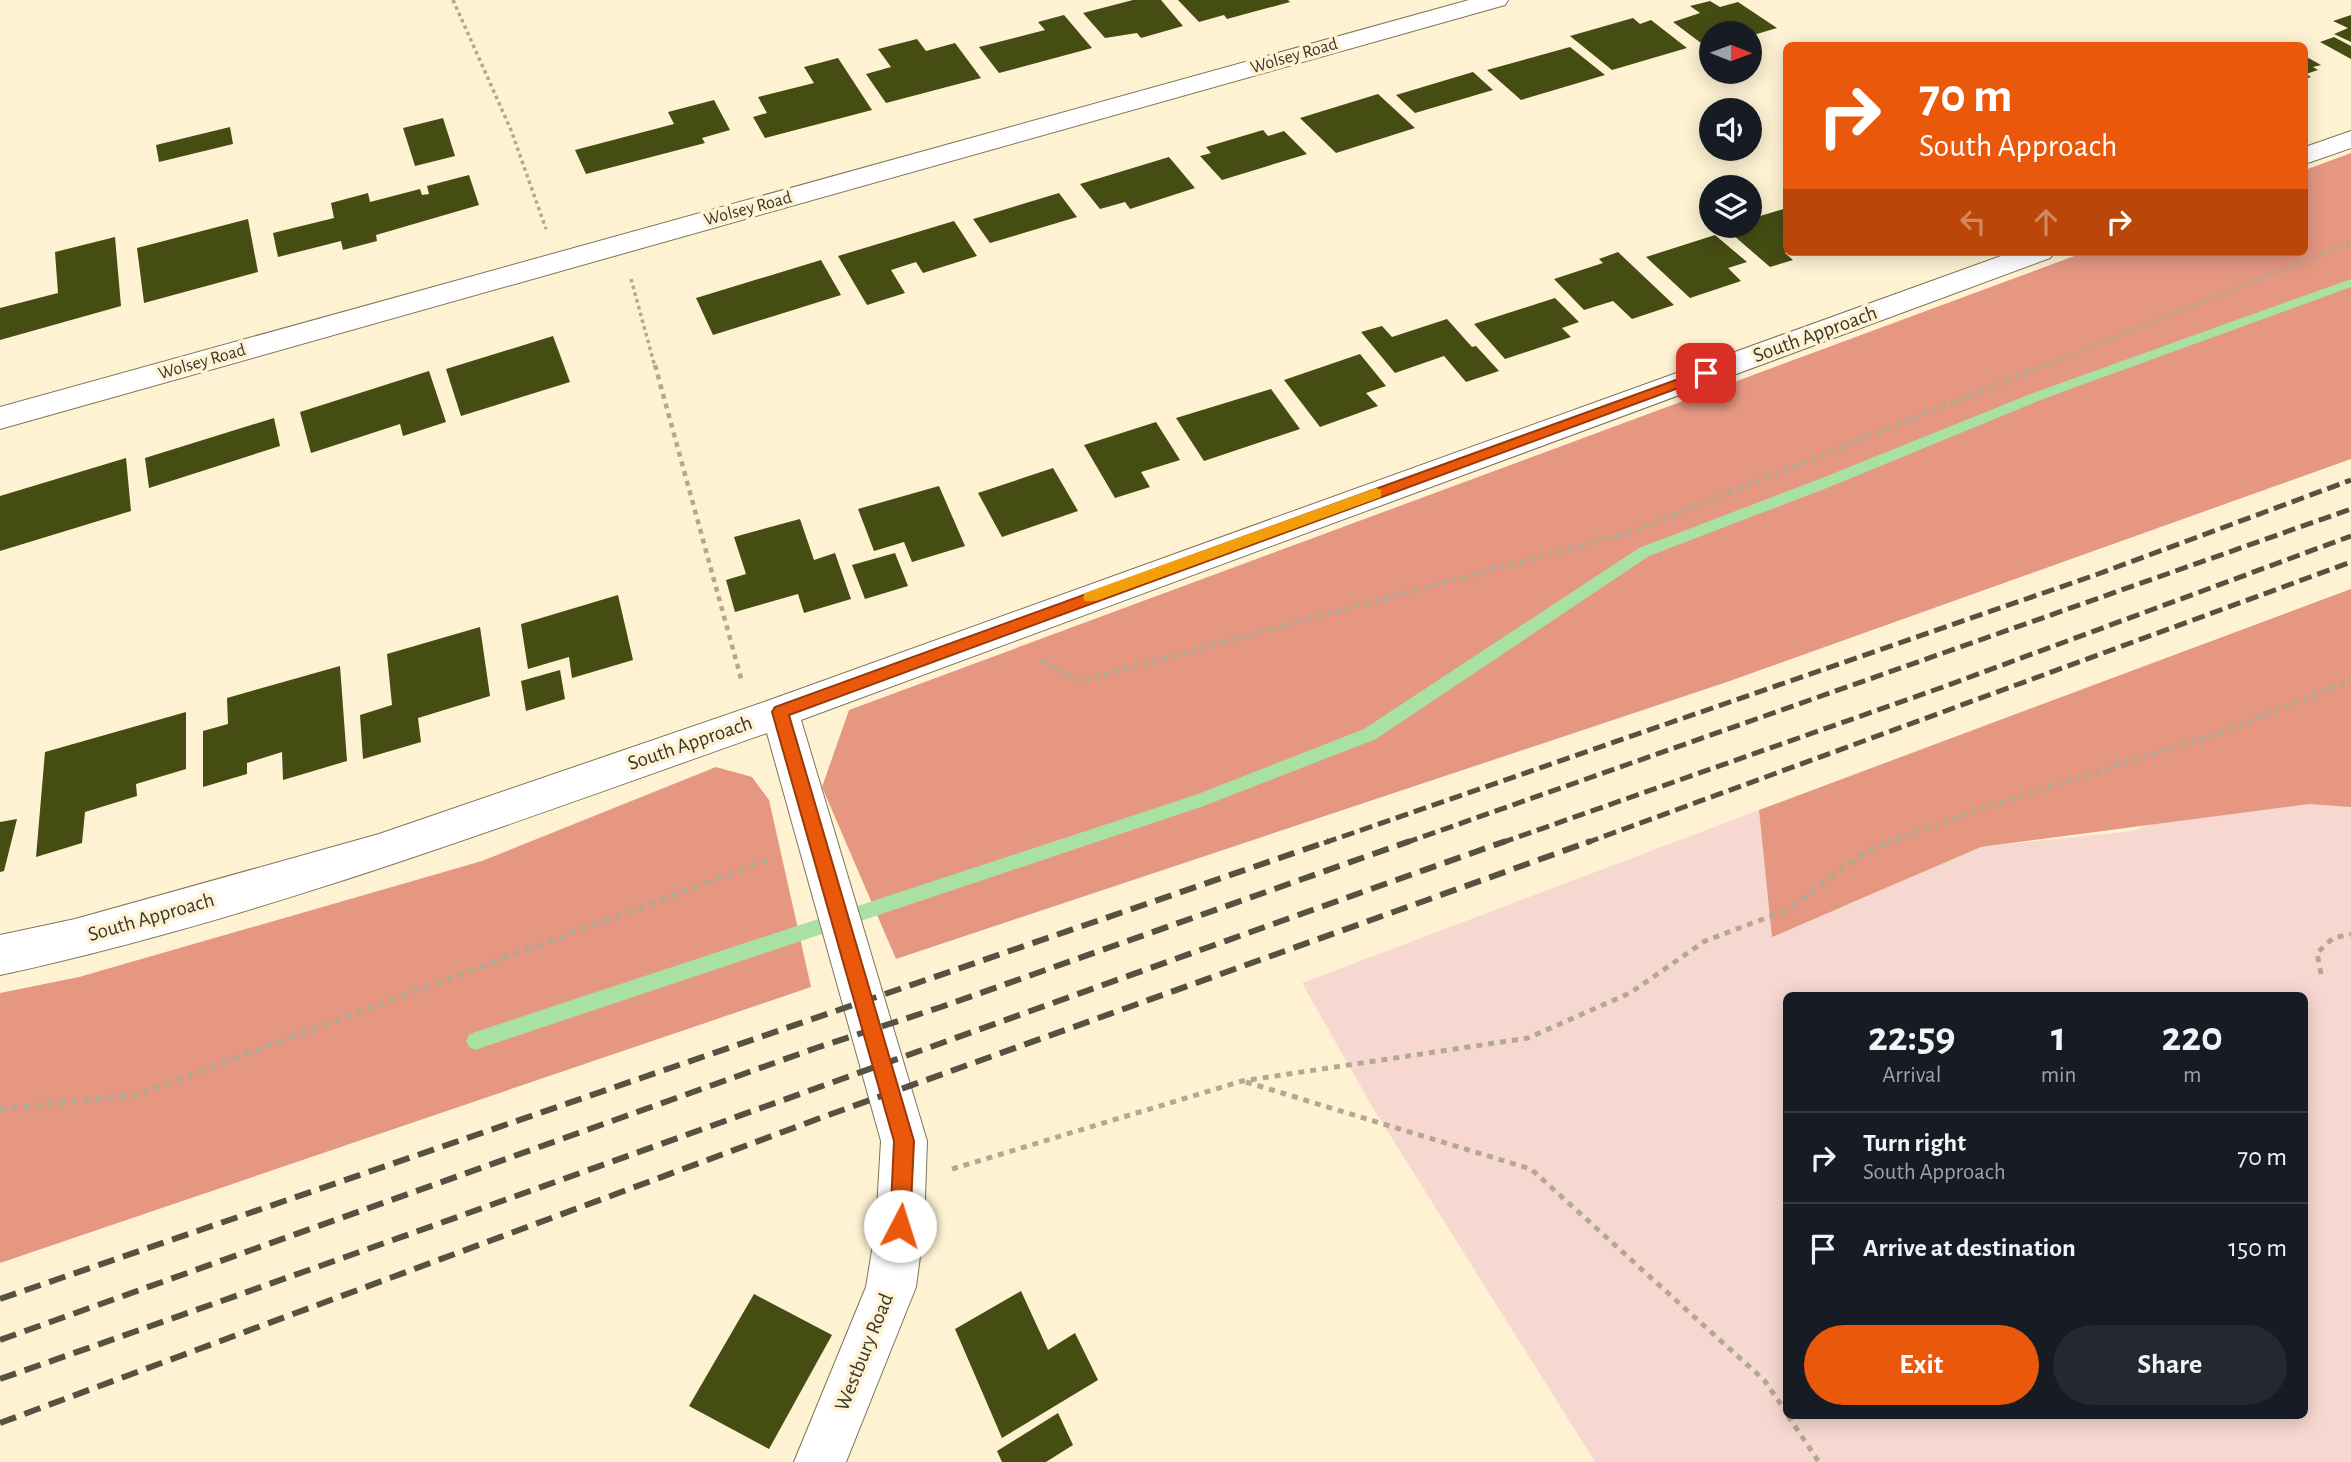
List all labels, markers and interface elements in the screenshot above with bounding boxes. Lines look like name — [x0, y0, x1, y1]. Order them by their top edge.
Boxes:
north arrow — [1699, 21, 1762, 84]
map controls — [1699, 21, 1762, 238]
street label: Wolsey Road — [1248, 35, 1340, 77]
icon: right — [1804, 70, 1895, 161]
text: 70 m — [1919, 72, 2013, 121]
button: sound — [1699, 98, 1762, 161]
text: South Approach — [1919, 130, 2117, 162]
button: layers — [1699, 175, 1762, 238]
street label: Wolsey Road — [702, 189, 794, 229]
icon: left — [1954, 203, 1992, 241]
icon: ahead — [2027, 203, 2065, 241]
icon: right — [2100, 203, 2138, 241]
street label: South Approach — [1750, 302, 1880, 366]
street label: Wolsey Road — [156, 341, 248, 383]
pin — [1676, 343, 1736, 403]
icon: arrive — [1687, 354, 1725, 392]
street label: South Approach — [625, 712, 755, 774]
street label: South Approach — [86, 889, 216, 945]
text: 22:59 — [1868, 1016, 1956, 1058]
text: 1 — [2051, 1016, 2066, 1058]
text: 220 — [2162, 1016, 2223, 1058]
text: Arrival — [1882, 1064, 1941, 1087]
text: min — [2041, 1064, 2077, 1087]
text: m — [2183, 1064, 2201, 1087]
text: Turn right — [1863, 1130, 1966, 1156]
icon: right — [1804, 1139, 1842, 1177]
text: 70 m — [2237, 1144, 2287, 1170]
text: South Approach — [1863, 1161, 2006, 1184]
position arrow — [863, 1189, 937, 1263]
icon: arrive — [1804, 1230, 1842, 1268]
text: Arrive at destination — [1863, 1235, 2076, 1261]
text: 150 m — [2228, 1235, 2287, 1261]
street label: Westbury Road — [831, 1290, 897, 1414]
button: Exit — [1804, 1325, 2039, 1405]
button: Share — [2053, 1325, 2287, 1405]

